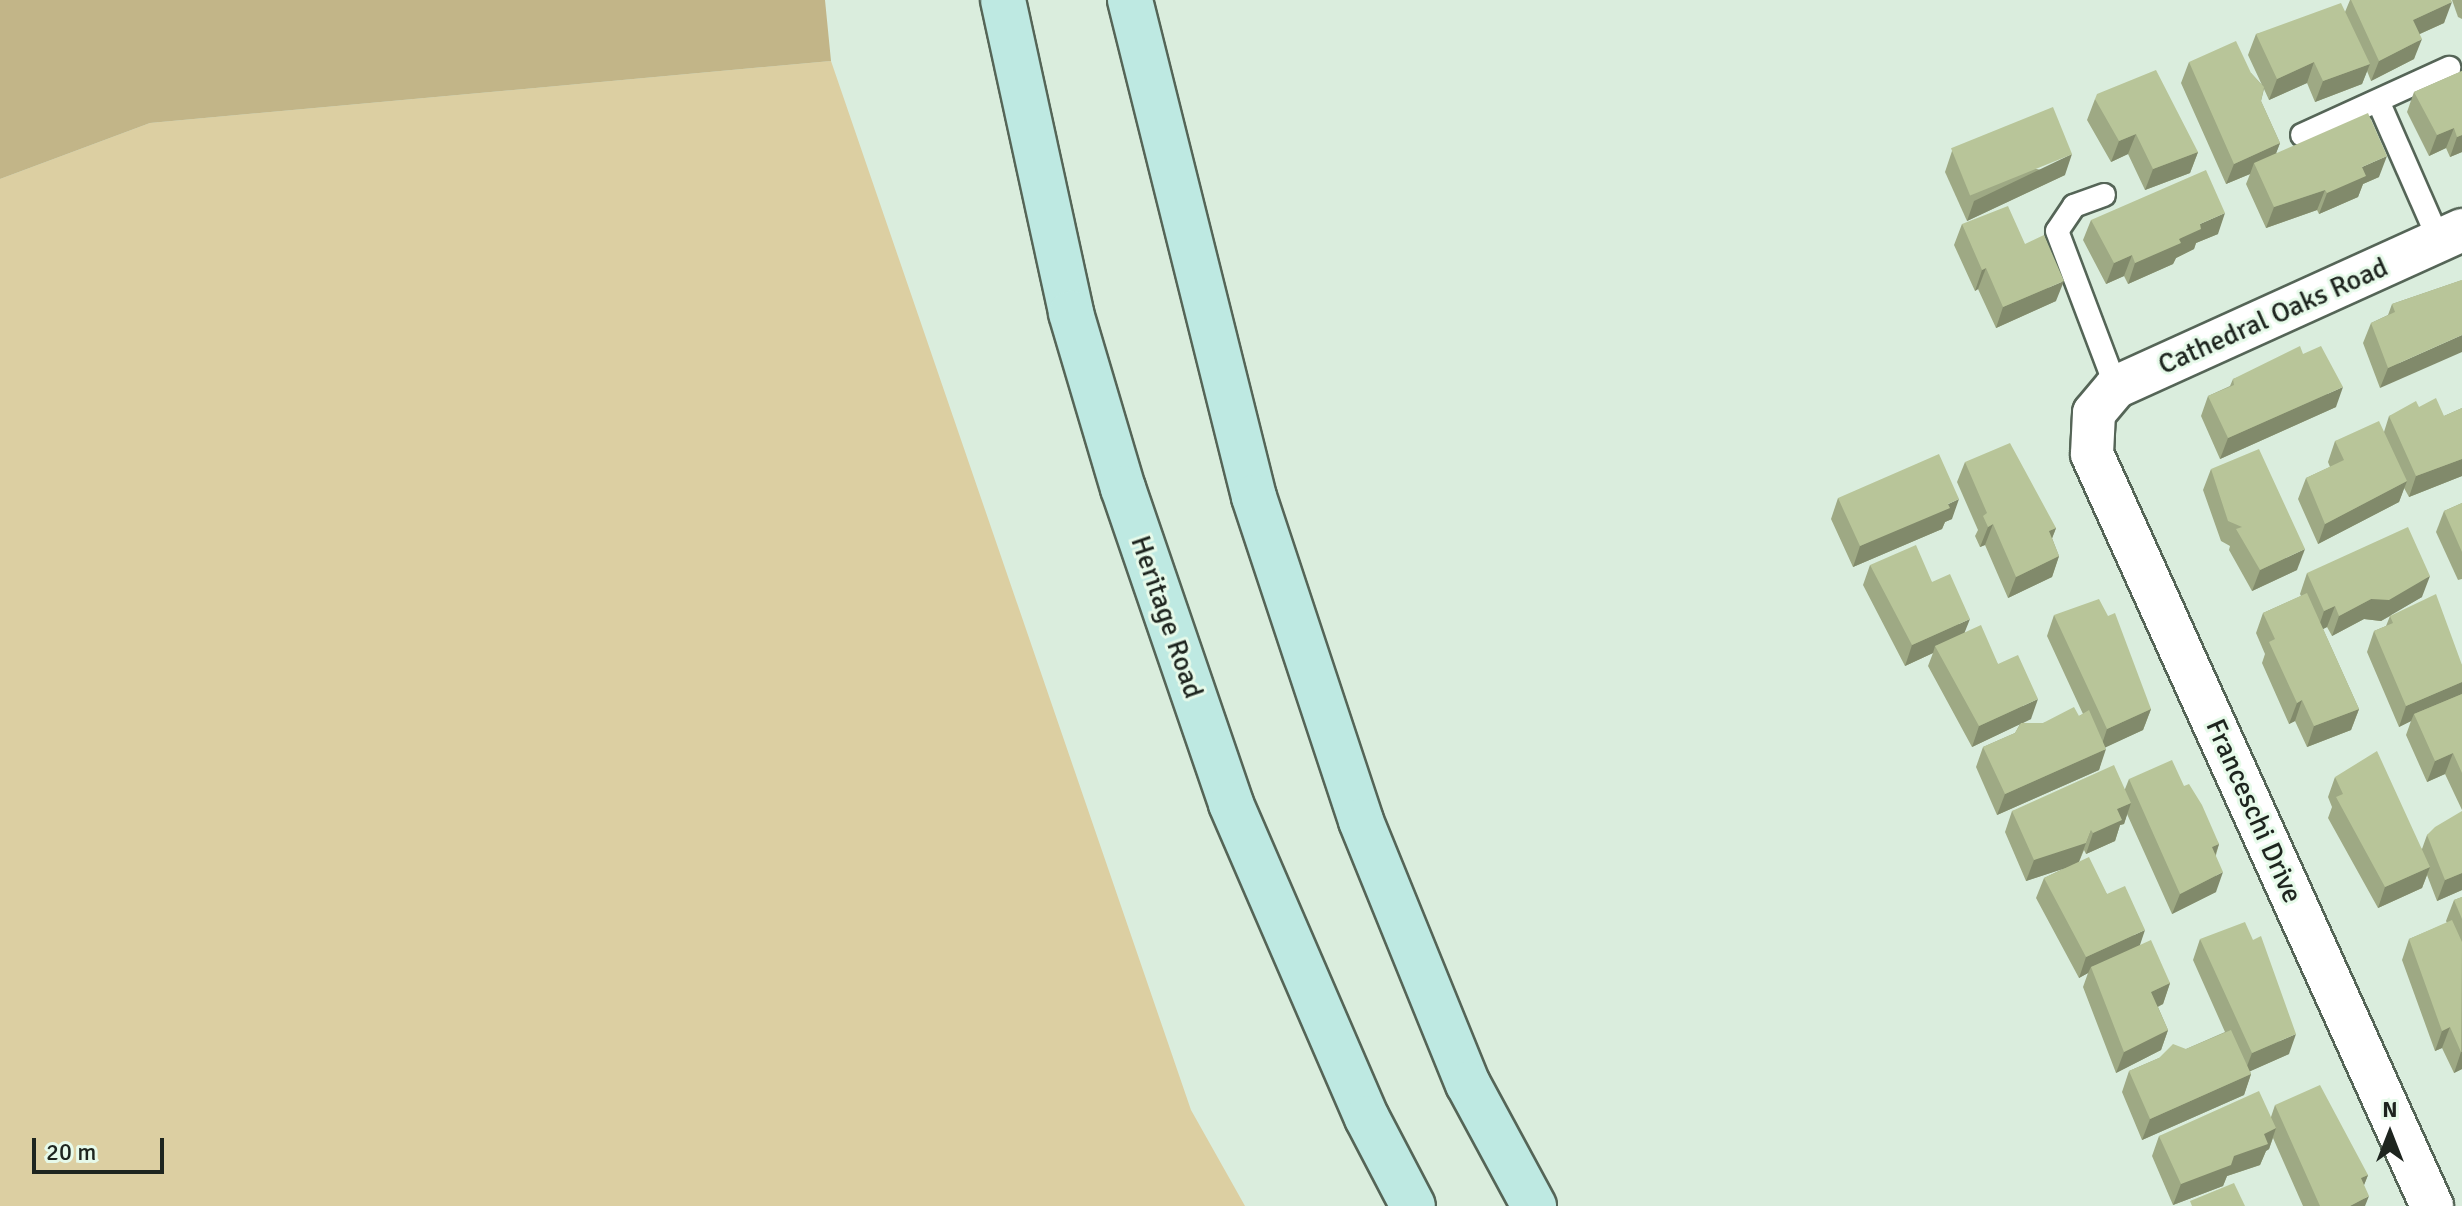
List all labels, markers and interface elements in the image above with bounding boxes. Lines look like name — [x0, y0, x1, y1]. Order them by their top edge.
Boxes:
street label: Cathedral Oaks Road — [2153, 250, 2393, 382]
street label: Heritage Road — [1123, 531, 1211, 703]
street label: Franceschi Drive — [2198, 714, 2310, 908]
north arrow — [2350, 1094, 2430, 1174]
text: N — [2382, 1096, 2398, 1123]
scale bar — [36, 1122, 168, 1172]
text: 20 m — [46, 1137, 96, 1167]

